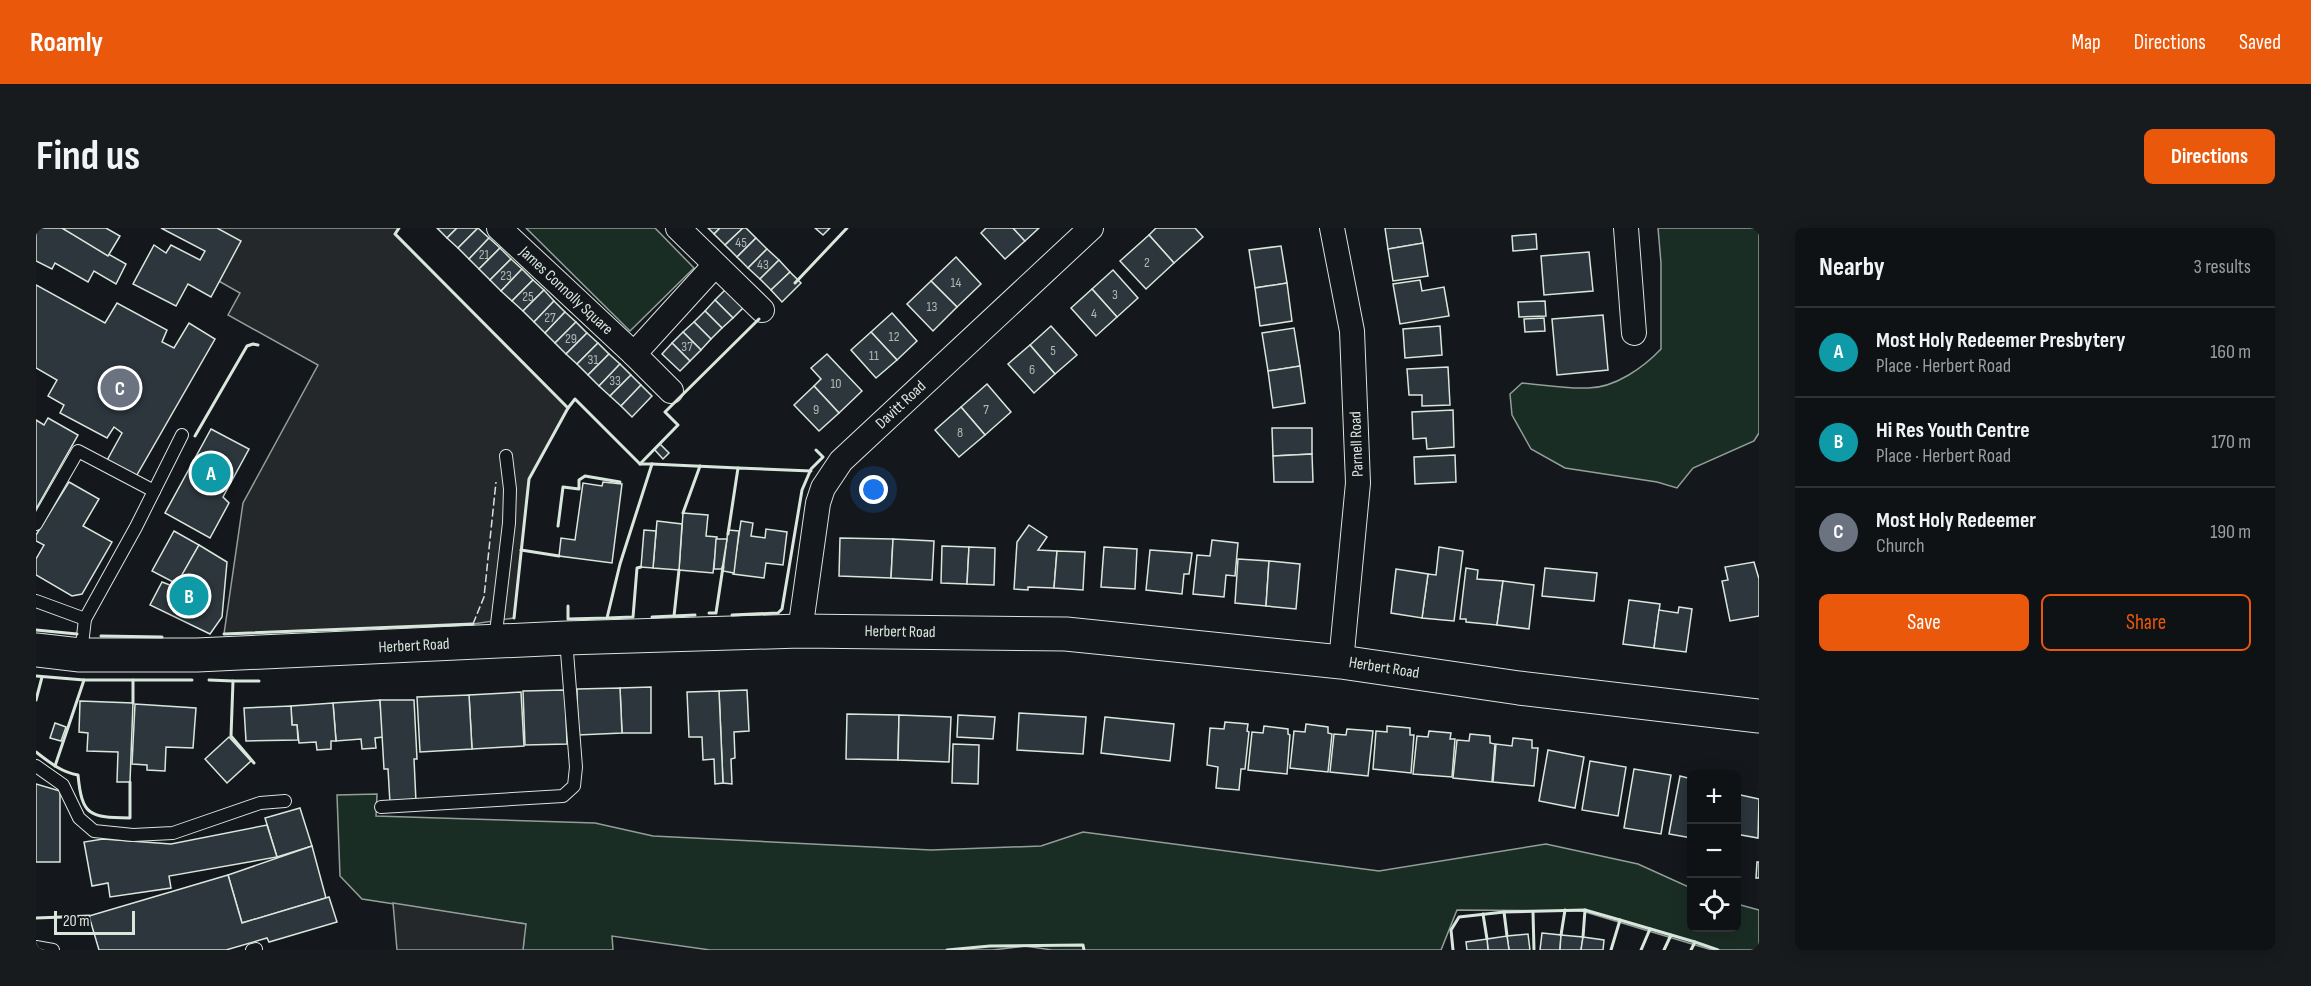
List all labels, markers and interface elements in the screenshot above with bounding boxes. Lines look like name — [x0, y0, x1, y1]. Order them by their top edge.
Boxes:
text: Roamly — [30, 26, 103, 59]
text: Map — [2071, 30, 2101, 55]
text: Directions — [2134, 30, 2206, 55]
text: Saved — [2239, 30, 2281, 55]
button: Directions — [2144, 129, 2275, 184]
text: Find us — [36, 131, 140, 182]
house number: 45 — [735, 234, 747, 251]
street label: James Connolly Square — [515, 242, 617, 339]
house number: 21 — [479, 246, 489, 263]
text: Nearby — [1819, 252, 1885, 283]
house number: 2 — [1144, 254, 1150, 271]
text: 3 results — [2194, 255, 2251, 279]
house number: 43 — [757, 256, 769, 273]
house number: 23 — [500, 267, 512, 284]
house number: 14 — [951, 274, 962, 291]
house number: 3 — [1112, 286, 1118, 303]
house number: 25 — [522, 288, 534, 305]
house number: 13 — [927, 298, 938, 315]
house number: 4 — [1091, 305, 1097, 322]
house number: 27 — [544, 309, 556, 326]
text: Most Holy Redeemer Presbytery — [1876, 327, 2125, 354]
house number: 12 — [889, 328, 900, 345]
house number: 29 — [565, 330, 577, 347]
house number: 37 — [681, 338, 693, 355]
text: A — [1834, 340, 1843, 364]
text: 160 m — [2210, 340, 2251, 364]
house number: 5 — [1050, 342, 1056, 359]
house number: 11 — [869, 347, 879, 364]
house number: 31 — [588, 351, 598, 368]
text: Place · Herbert Road — [1876, 354, 2011, 378]
house number: 6 — [1029, 361, 1035, 378]
pin: C — [100, 366, 140, 410]
house number: 33 — [609, 372, 621, 389]
house number: 10 — [830, 375, 842, 392]
street label: Davitt Road — [872, 377, 930, 433]
house number: 9 — [813, 401, 819, 418]
house number: 7 — [983, 401, 989, 418]
street label: Parnell Road — [1346, 411, 1368, 477]
text: Hi Res Youth Centre — [1876, 417, 2030, 444]
house number: 8 — [957, 424, 963, 441]
text: B — [1834, 430, 1843, 454]
text: 170 m — [2211, 430, 2251, 454]
text: Place · Herbert Road — [1876, 444, 2011, 468]
pin: A — [192, 450, 231, 496]
your location — [859, 475, 888, 504]
text: Most Holy Redeemer — [1876, 507, 2036, 534]
text: C — [1833, 520, 1844, 544]
text: 190 m — [2210, 520, 2251, 544]
text: Church — [1876, 534, 1925, 558]
pin: B — [170, 574, 208, 619]
button: Save — [1819, 594, 2029, 651]
button: Share — [2041, 594, 2251, 651]
street label: Herbert Road — [864, 622, 936, 642]
street label: Herbert Road — [378, 635, 450, 657]
street label: Herbert Road — [1347, 653, 1421, 683]
map controls — [1687, 770, 1741, 932]
button: + — [1687, 770, 1741, 824]
button: − — [1687, 824, 1741, 878]
button: locate — [1687, 878, 1741, 932]
scale bar — [54, 908, 135, 936]
text: 20 m — [63, 912, 90, 931]

